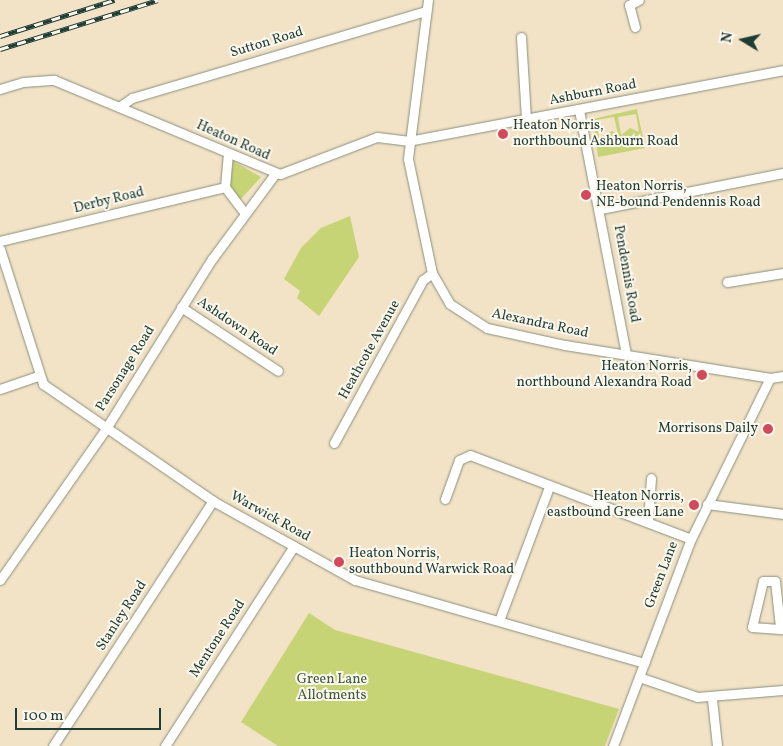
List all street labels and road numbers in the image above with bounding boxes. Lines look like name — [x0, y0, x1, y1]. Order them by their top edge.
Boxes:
street label: Sutton Road — [228, 24, 306, 62]
street label: Ashburn Road — [548, 76, 638, 110]
street label: Heaton Road — [194, 117, 272, 165]
street label: Derby Road — [72, 184, 146, 218]
street label: Pendennis Road — [609, 224, 643, 324]
street label: Ashdown Road — [194, 294, 280, 360]
street label: Heathcote Avenue — [336, 297, 404, 403]
street label: Alexandra Road — [490, 306, 590, 342]
street label: Parsonage Road — [93, 323, 159, 415]
street label: Warwick Road — [227, 488, 313, 546]
street label: Green Lane — [642, 539, 682, 611]
street label: Stanley Road — [93, 578, 151, 654]
street label: Mentone Road — [187, 597, 249, 681]

